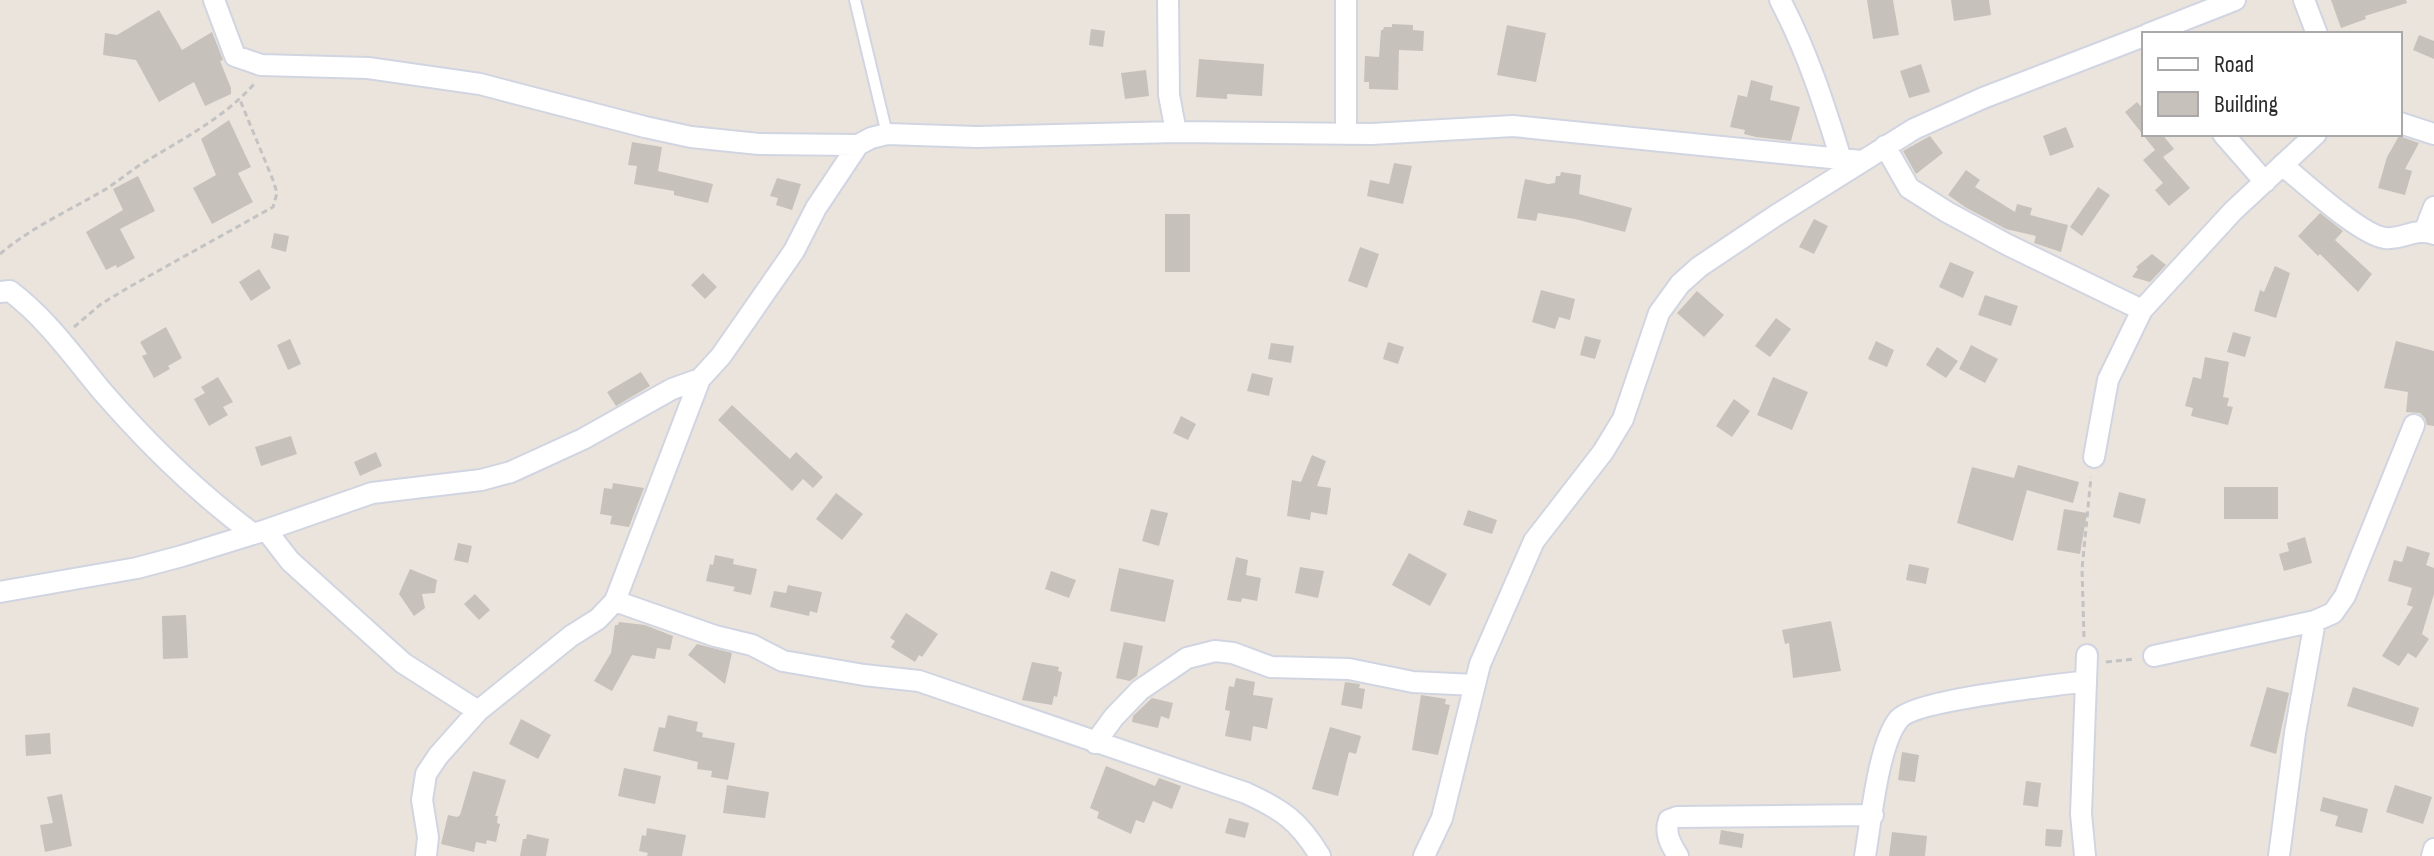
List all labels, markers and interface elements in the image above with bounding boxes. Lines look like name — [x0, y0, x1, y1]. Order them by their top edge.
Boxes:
legend — [2142, 32, 2402, 136]
text: Road — [2214, 50, 2254, 79]
text: Building — [2214, 90, 2278, 119]

